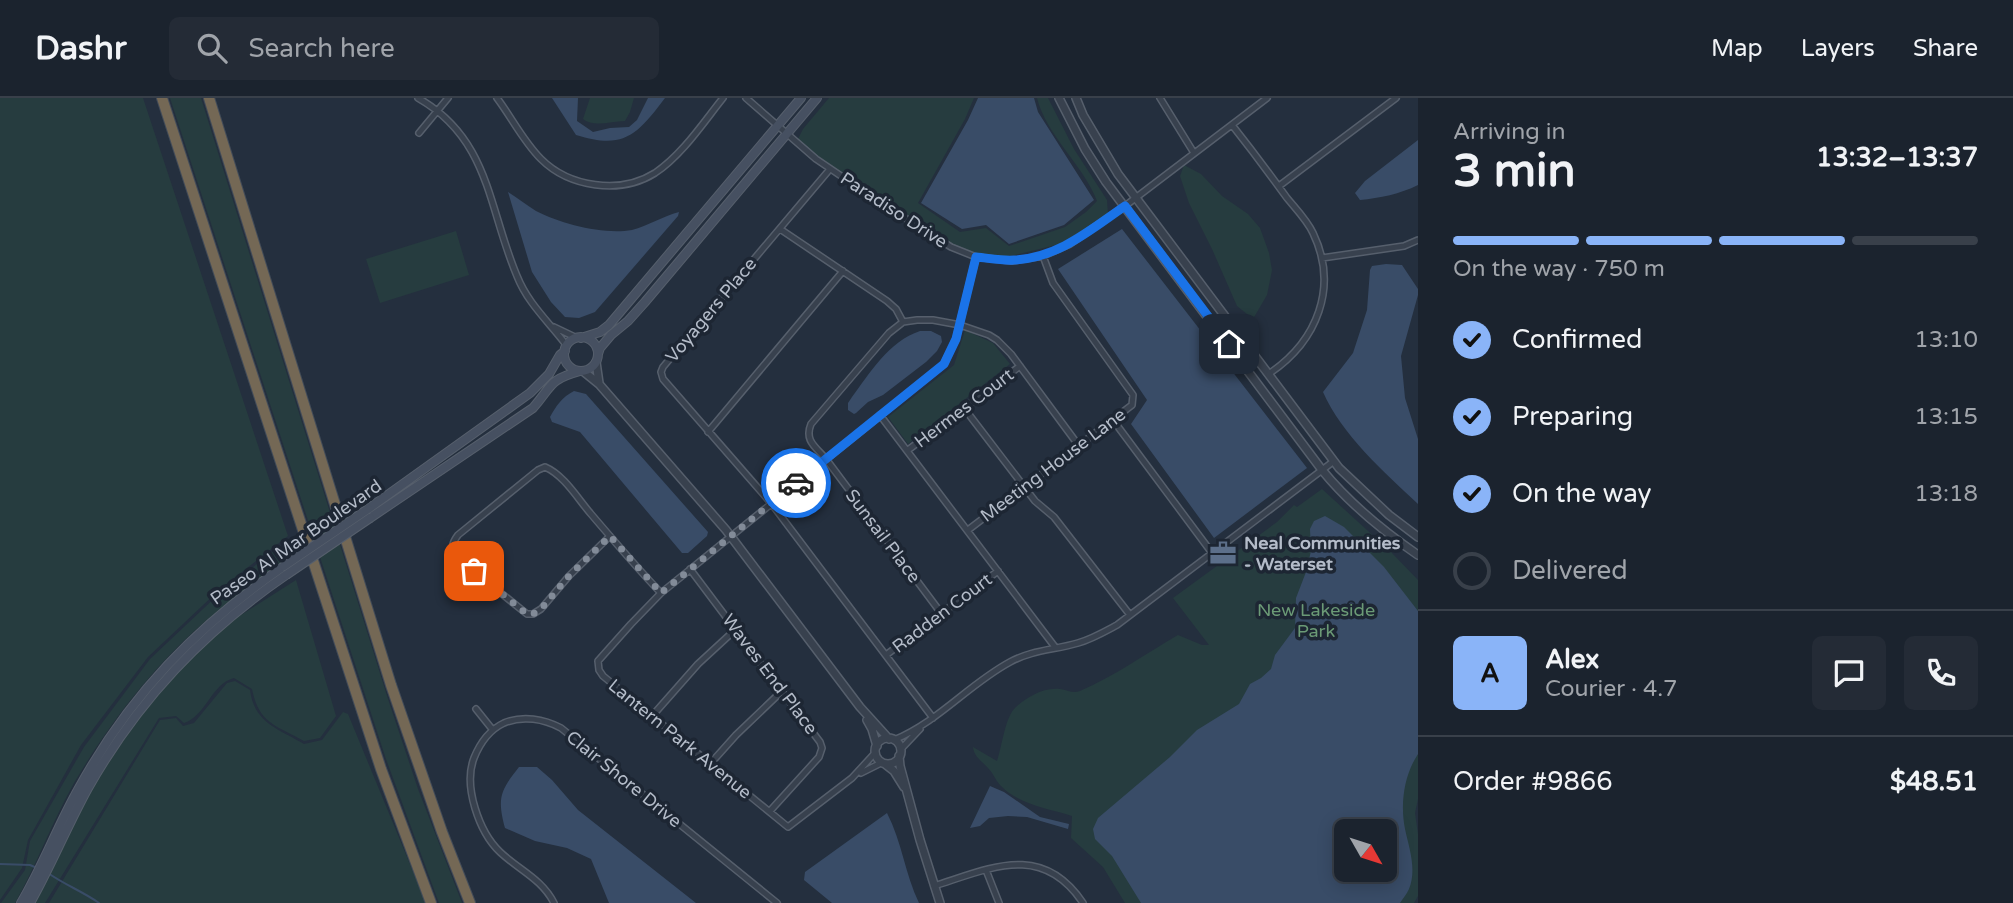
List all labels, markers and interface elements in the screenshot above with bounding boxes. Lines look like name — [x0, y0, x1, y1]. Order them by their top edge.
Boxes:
search box — [169, 17, 659, 80]
text: Dashr — [35, 29, 127, 68]
icon: search — [193, 29, 231, 67]
text: Search here — [249, 33, 395, 64]
text: Map — [1711, 34, 1763, 63]
text: Layers — [1801, 34, 1875, 63]
text: Share — [1913, 34, 1978, 63]
text: Arriving in — [1453, 118, 1566, 146]
text: 13:32–13:37 — [1816, 142, 1978, 173]
text: 3 min — [1453, 144, 1576, 199]
street label: Paradiso Drive — [836, 167, 952, 253]
street label: Voyagers Place — [661, 253, 761, 367]
text: On the way · 750 m — [1453, 255, 1665, 283]
pin — [1199, 314, 1259, 374]
icon: check — [1453, 321, 1491, 359]
text: Confirmed — [1512, 324, 1642, 355]
icon: home — [1210, 325, 1248, 363]
text: 13:10 — [1914, 326, 1978, 354]
street label: Hermes Court — [910, 364, 1018, 452]
icon: check — [1453, 398, 1491, 436]
text: Preparing — [1512, 401, 1633, 432]
street label: Meeting House Lane — [976, 403, 1130, 527]
text: 13:15 — [1914, 403, 1978, 431]
courier — [761, 448, 831, 518]
icon: car — [777, 464, 815, 502]
street label: Paseo Al Mar Boulevard — [206, 474, 386, 610]
icon: check — [1453, 475, 1491, 513]
text: On the way — [1512, 478, 1652, 509]
text: 13:18 — [1914, 480, 1978, 508]
street label: Sunsail Place — [841, 485, 925, 587]
place label: Neal Communities - Waterset — [1244, 532, 1401, 575]
office icon: Neal Communities - Waterset — [1208, 538, 1238, 568]
pin — [444, 541, 504, 601]
icon: bag — [455, 552, 493, 590]
text: Delivered — [1512, 555, 1628, 586]
street label: Radden Court — [888, 568, 996, 658]
park label: New Lakeside Park — [1257, 599, 1375, 642]
street label: Waves End Place — [718, 609, 822, 739]
button: chat — [1812, 636, 1886, 710]
button: phone — [1904, 636, 1978, 710]
text: Alex — [1545, 644, 1599, 675]
text: A — [1480, 658, 1500, 689]
street label: Lantern Park Avenue — [604, 674, 756, 804]
text: Courier · 4.7 — [1545, 675, 1678, 703]
street label: Clair Shore Drive — [562, 726, 686, 832]
text: Order #9866 — [1453, 766, 1613, 797]
text: $48.51 — [1890, 766, 1978, 797]
north arrow — [1334, 819, 1396, 882]
map controls — [1334, 819, 1397, 882]

